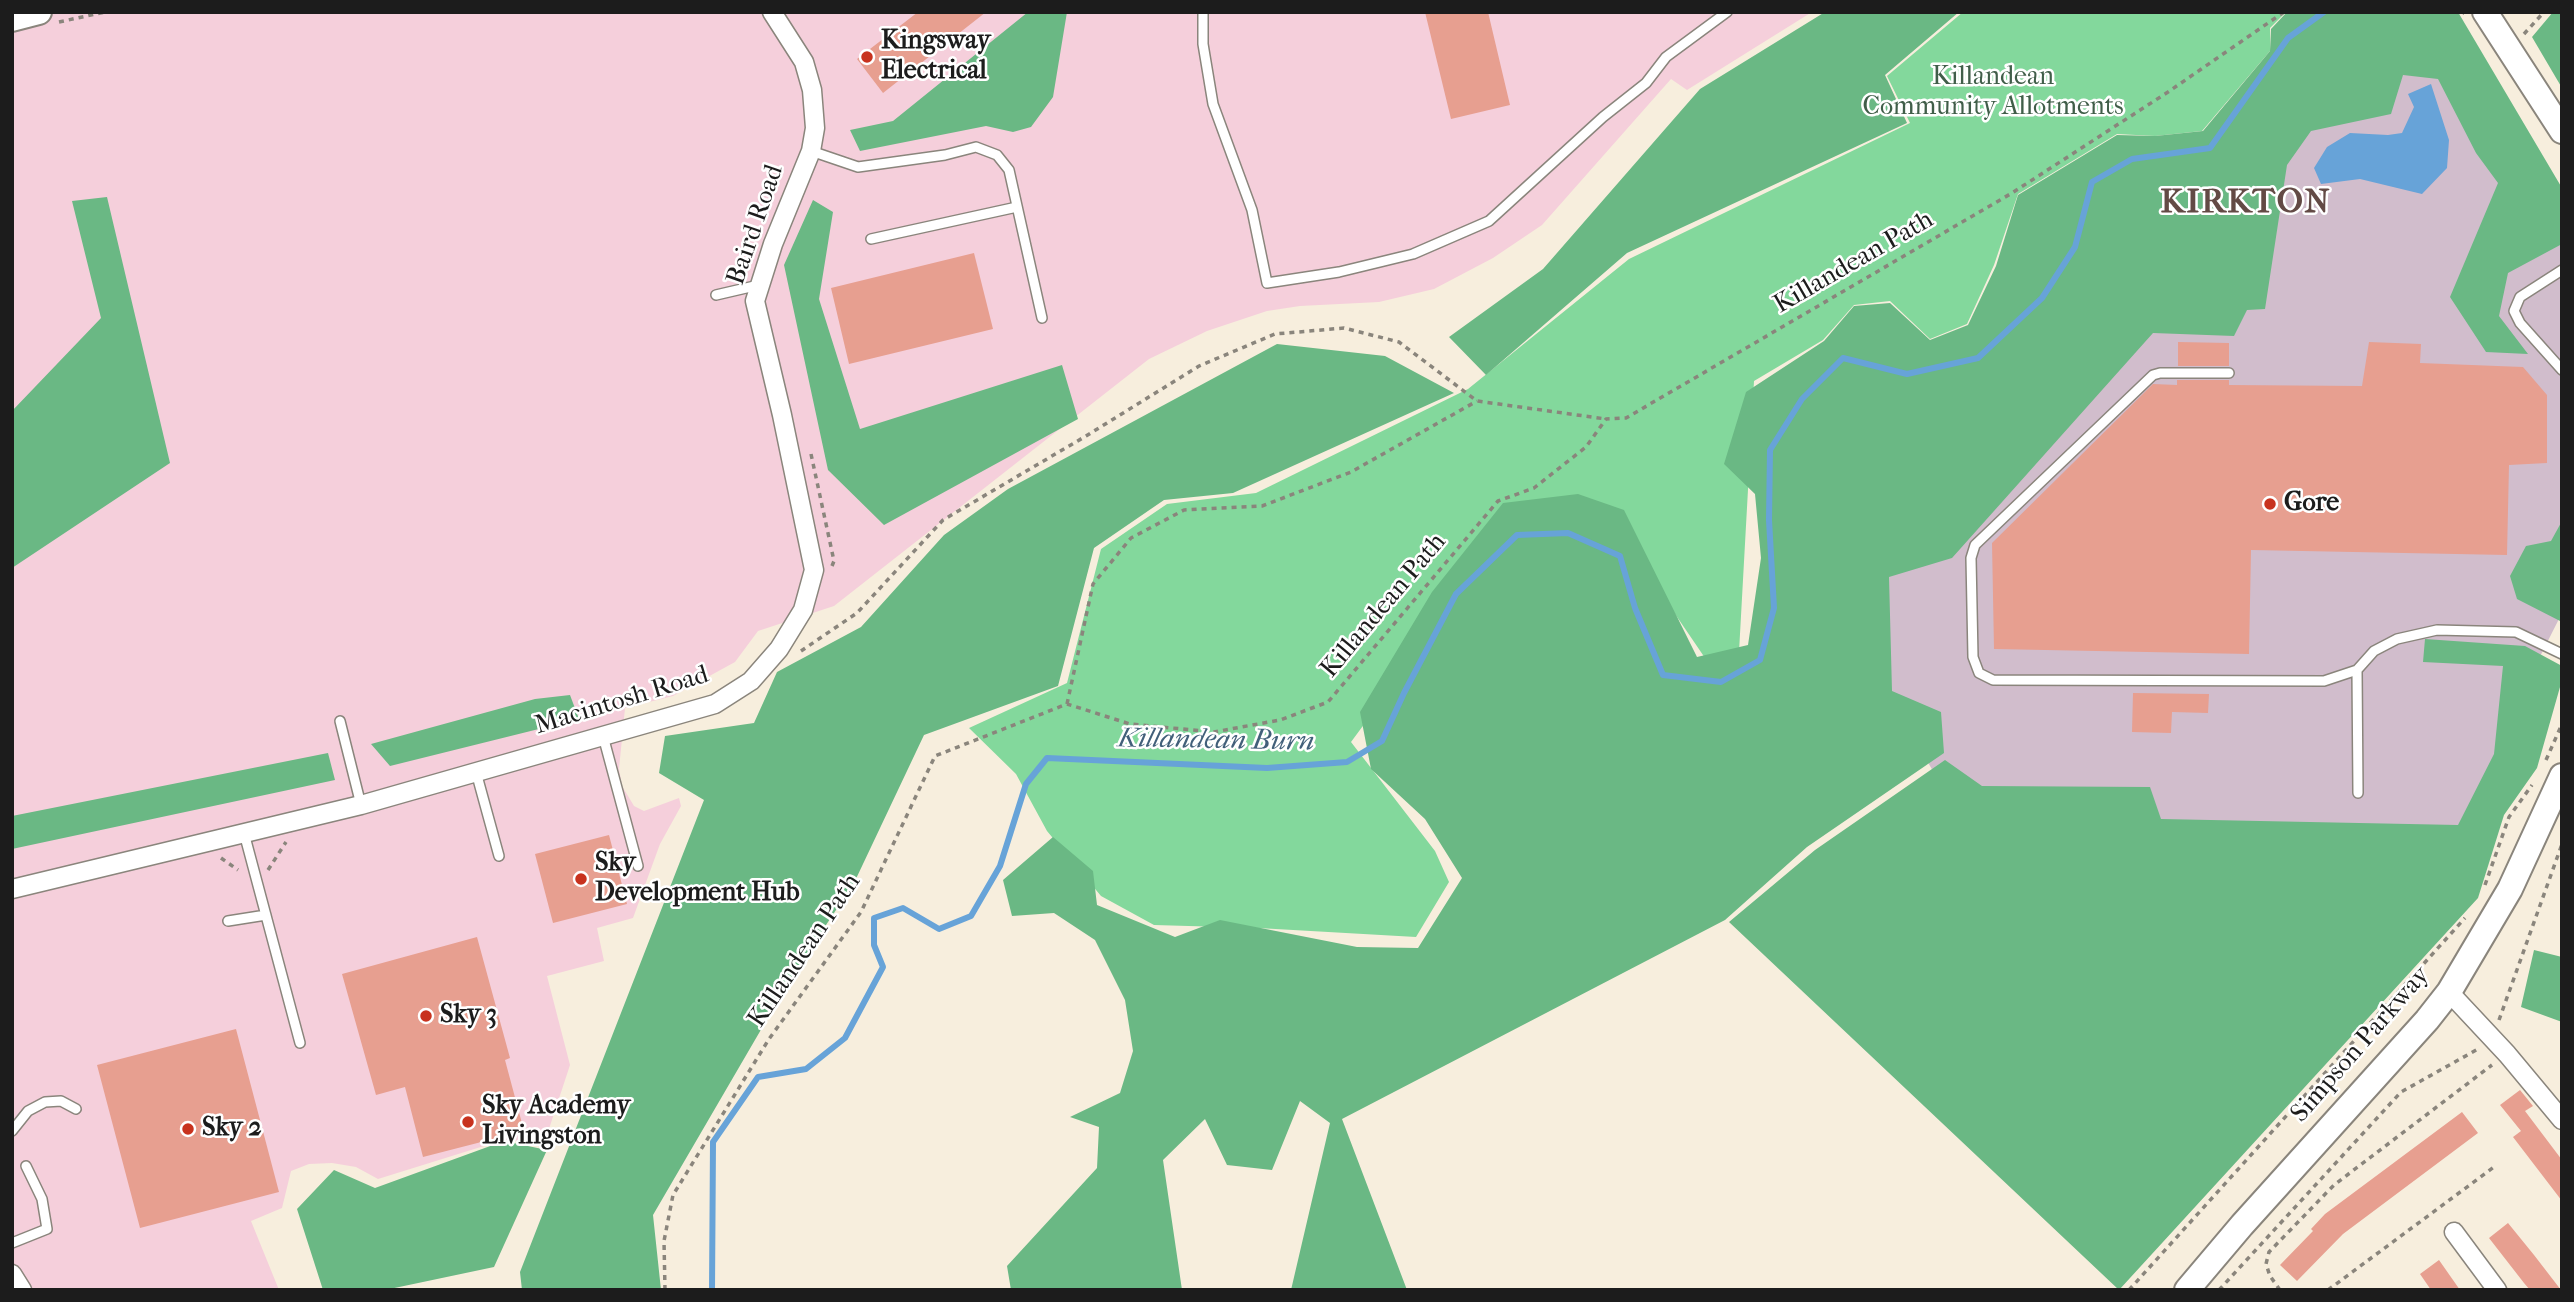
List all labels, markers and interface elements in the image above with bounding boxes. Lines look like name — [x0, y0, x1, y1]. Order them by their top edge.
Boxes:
place label: Kingsway Electrical — [881, 26, 991, 88]
marker: Kingsway Electrical — [859, 49, 875, 65]
park label: Killandean Community Allotments — [1862, 62, 2124, 124]
street label: Baird Road — [721, 161, 791, 289]
district label: KIRKTON — [2161, 184, 2331, 224]
street label: Killandean Path — [1769, 205, 1939, 321]
place label: Gore — [2284, 488, 2339, 520]
marker: Gore — [2262, 496, 2278, 512]
street label: Killandean Path — [1315, 527, 1453, 685]
street label: Macintosh Road — [531, 660, 713, 742]
water label: Killandean Burn — [1117, 722, 1315, 760]
place label: Sky Development Hub — [595, 848, 799, 910]
street label: Killandean Path — [742, 868, 868, 1034]
marker: Sky Development Hub — [573, 871, 589, 887]
street label: Simpson Parkway — [2285, 961, 2437, 1129]
place label: Sky 3 — [440, 1000, 497, 1032]
marker: Sky 3 — [418, 1008, 434, 1024]
place label: Sky Academy Livingston — [482, 1091, 630, 1152]
place label: Sky 2 — [202, 1113, 262, 1145]
marker: Sky Academy Livingston — [460, 1114, 476, 1130]
marker: Sky 2 — [180, 1121, 196, 1137]

